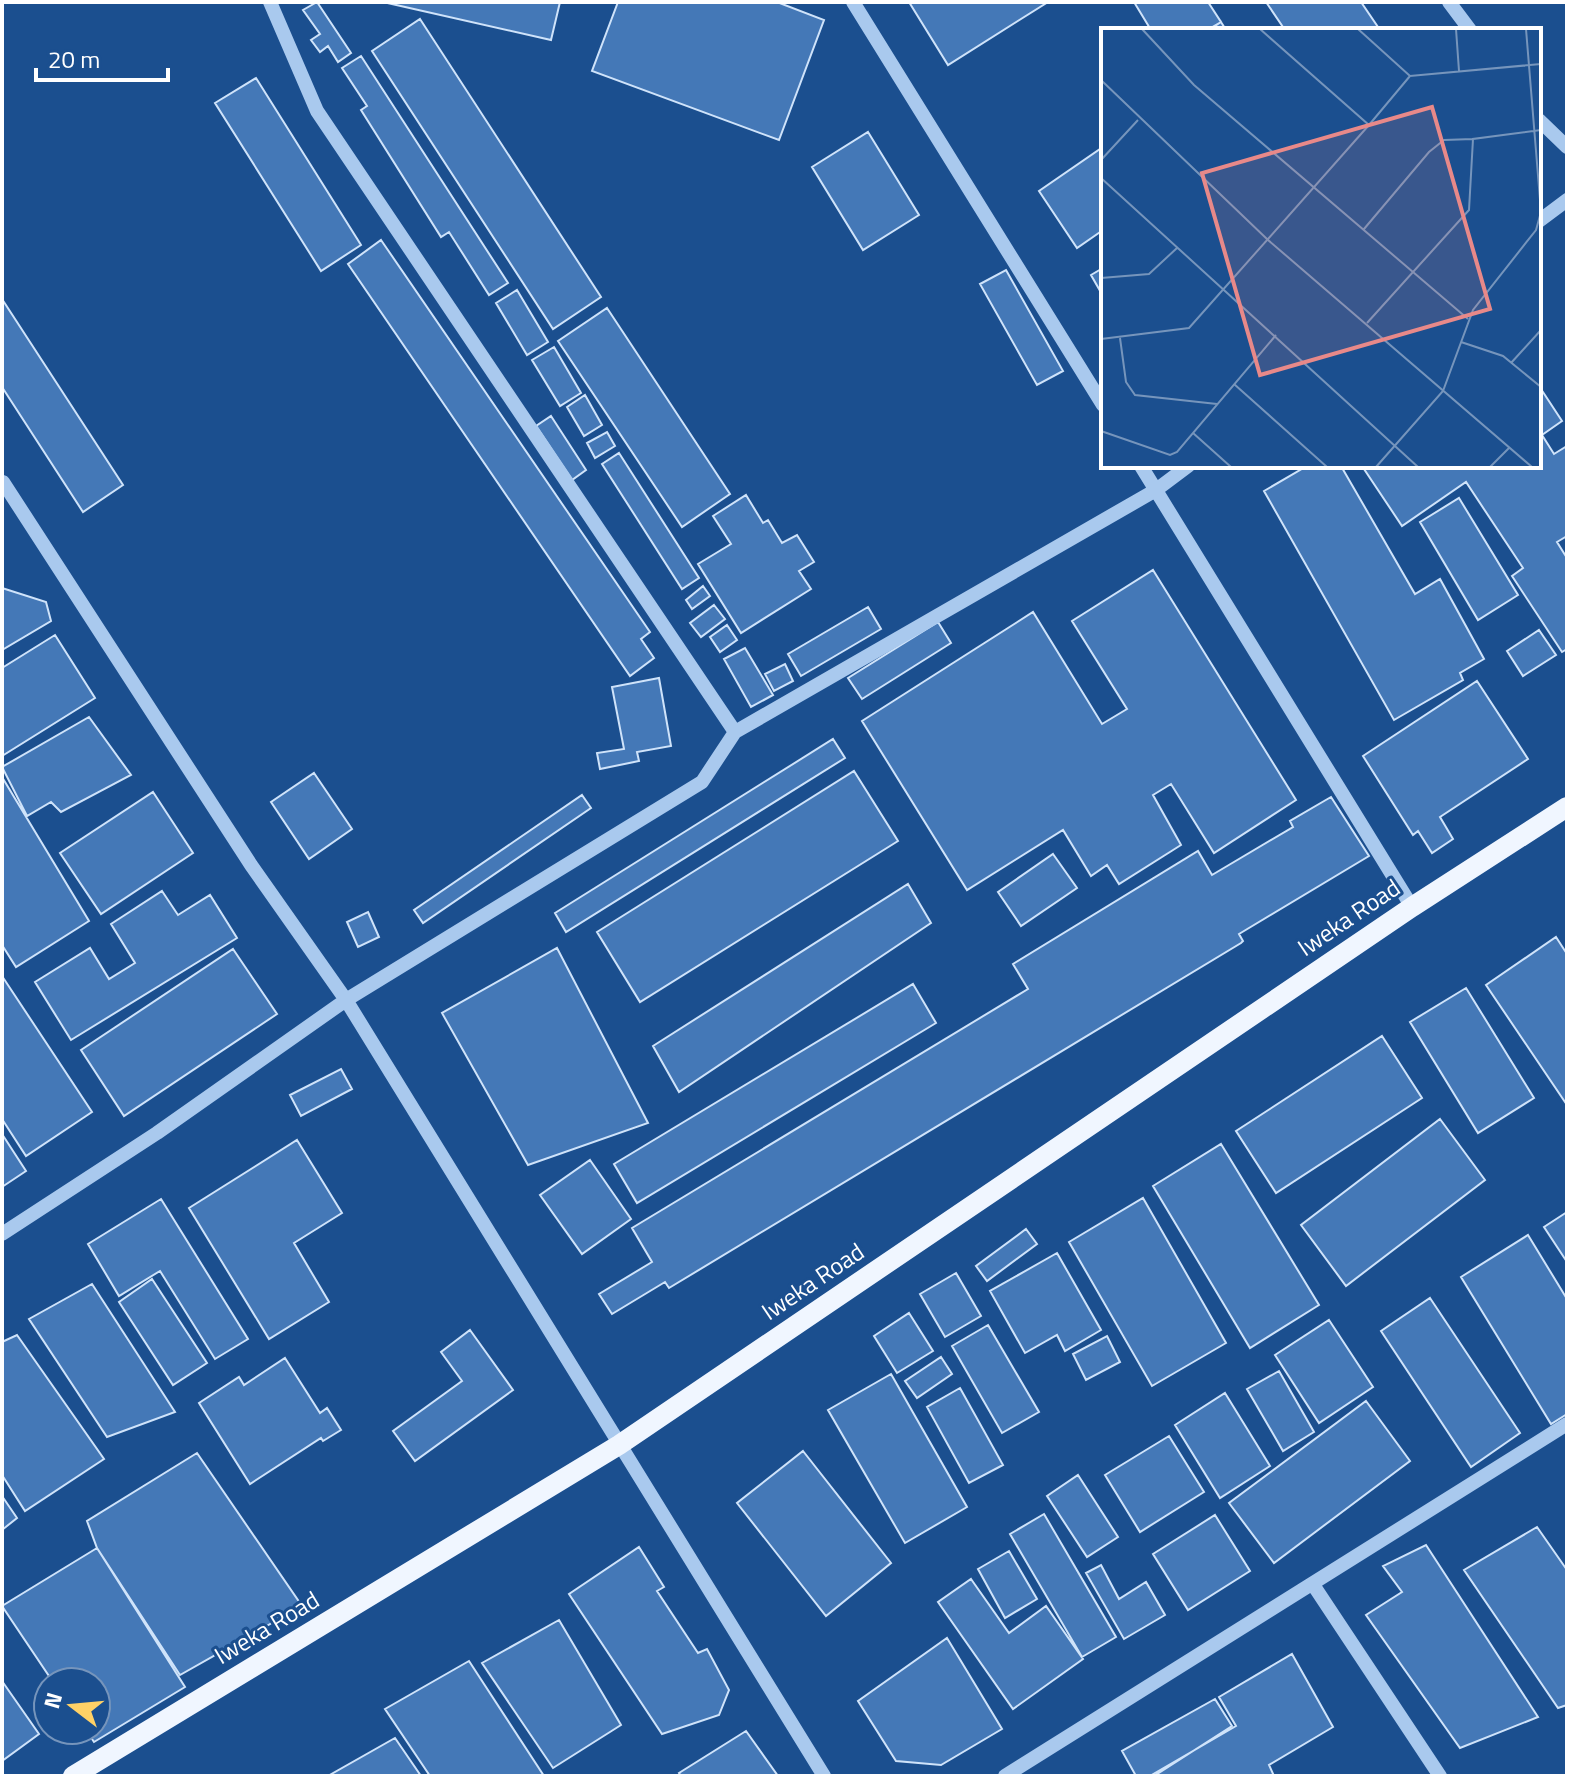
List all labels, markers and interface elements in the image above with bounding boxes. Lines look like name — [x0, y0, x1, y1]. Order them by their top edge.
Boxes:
inset map — [1101, 28, 1541, 468]
scale bar — [36, 32, 168, 82]
text: 20 m — [48, 41, 100, 77]
street label: Iweka Road — [1290, 870, 1407, 965]
street label: Iweka Road — [754, 1234, 871, 1329]
street label: Iweka Road — [207, 1582, 326, 1673]
north arrow — [32, 1666, 112, 1746]
text: N — [34, 1688, 71, 1713]

